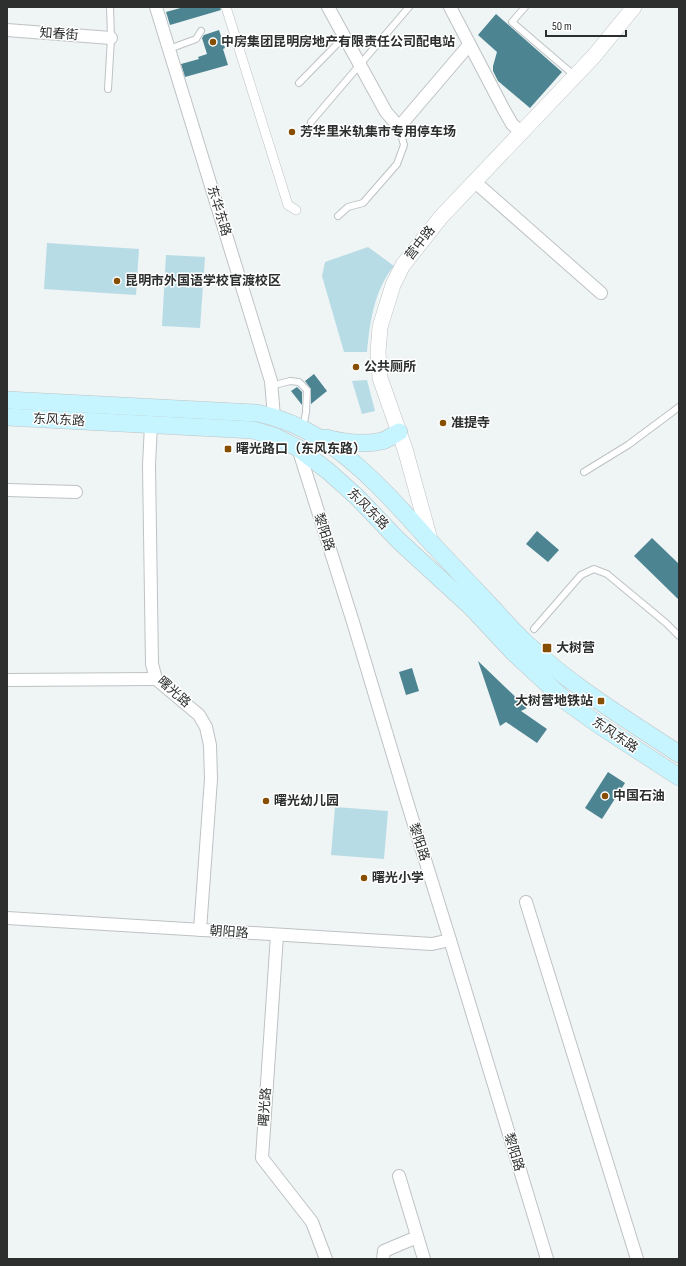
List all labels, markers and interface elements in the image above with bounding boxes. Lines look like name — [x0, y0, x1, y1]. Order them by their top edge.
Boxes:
scale bar — [546, 12, 626, 38]
text: 50 m — [552, 19, 572, 34]
street label: 知春街 — [39, 25, 79, 43]
place label: 中房集团昆明房地产有限责任公司配电站 — [221, 34, 455, 50]
marker: 中房集团昆明房地产有限责任公司配电站 — [208, 37, 218, 47]
place label: 芳华里米轨集市专用停车场 — [300, 124, 456, 140]
marker: 芳华里米轨集市专用停车场 — [287, 127, 297, 137]
street label: 东华东路 — [204, 184, 234, 238]
street label: 营中路 — [402, 223, 438, 263]
place label: 昆明市外国语学校官渡校区 — [125, 273, 281, 289]
marker: 昆明市外国语学校官渡校区 — [112, 276, 122, 286]
place label: 公共厕所 — [364, 359, 416, 375]
marker: 公共厕所 — [351, 362, 361, 372]
street label: 东风东路 — [33, 411, 85, 429]
place label: 准提寺 — [451, 415, 490, 431]
marker: 准提寺 — [438, 418, 448, 428]
place label: 曙光路口（东风东路） — [236, 441, 366, 457]
marker: 曙光路口（东风东路） — [223, 444, 233, 454]
street label: 东风东路 — [344, 485, 392, 533]
street label: 黎阳路 — [310, 511, 338, 553]
place label: 大树营 — [556, 640, 595, 656]
marker: 大树营 — [541, 642, 553, 654]
street label: 曙光路 — [154, 673, 194, 711]
place label: 大树营地铁站 — [515, 693, 593, 709]
marker: 大树营地铁站 — [596, 696, 606, 706]
street label: 东风东路 — [589, 714, 641, 756]
place label: 中国石油 — [613, 788, 665, 804]
marker: 中国石油 — [600, 791, 610, 801]
place label: 曙光幼儿园 — [274, 793, 339, 809]
marker: 曙光幼儿园 — [261, 796, 271, 806]
street label: 黎阳路 — [405, 821, 433, 863]
place label: 曙光小学 — [372, 870, 424, 886]
marker: 曙光小学 — [359, 873, 369, 883]
street label: 朝阳路 — [209, 923, 249, 941]
street label: 曙光路 — [256, 1087, 274, 1127]
street label: 黎阳路 — [501, 1131, 527, 1173]

